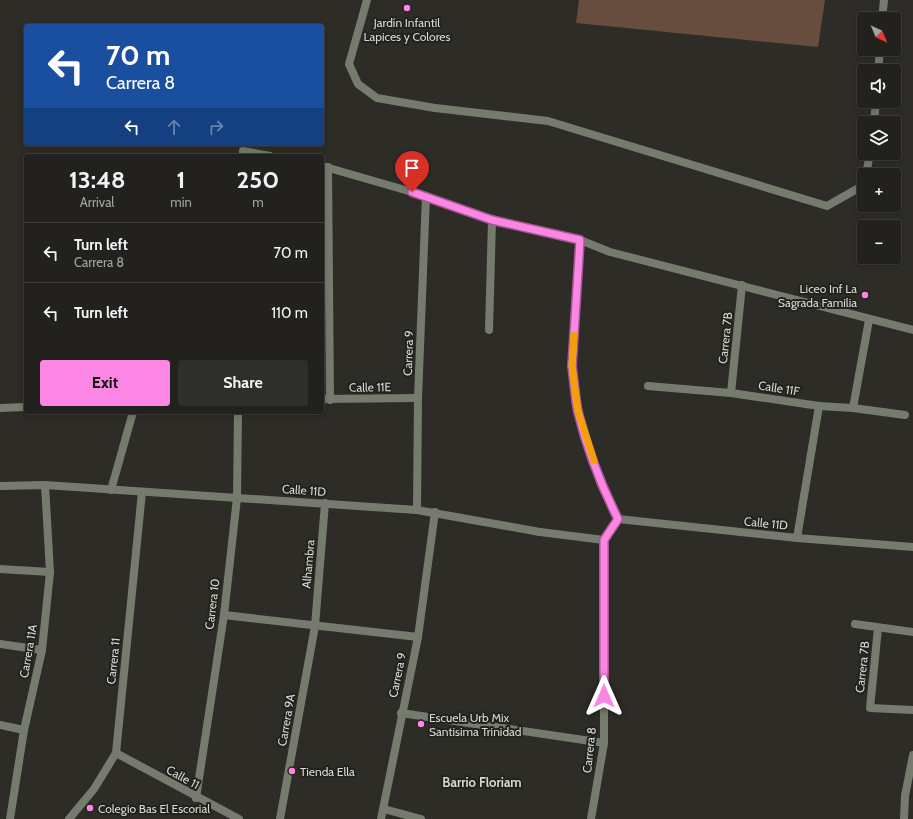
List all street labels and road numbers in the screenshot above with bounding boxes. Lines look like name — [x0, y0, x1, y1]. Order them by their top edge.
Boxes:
street label: Carrera 7B — [715, 311, 735, 365]
street label: Carrera 9 — [400, 330, 416, 376]
street label: Calle 11F — [757, 377, 801, 399]
street label: Calle 11E — [349, 379, 392, 395]
street label: Calle 11D — [281, 481, 327, 499]
street label: Calle 11D — [743, 513, 789, 533]
street label: Alhambra — [298, 539, 318, 589]
street label: Carrera 10 — [201, 578, 223, 630]
street label: Carrera 11A — [16, 622, 40, 679]
street label: Carrera 11 — [103, 637, 123, 685]
street label: Carrera 7B — [852, 640, 872, 694]
street label: Carrera 9 — [385, 651, 409, 699]
street label: Carrera 9A — [274, 692, 298, 747]
street label: Carrera 8 — [579, 726, 599, 774]
street label: Calle 11 — [164, 762, 202, 792]

